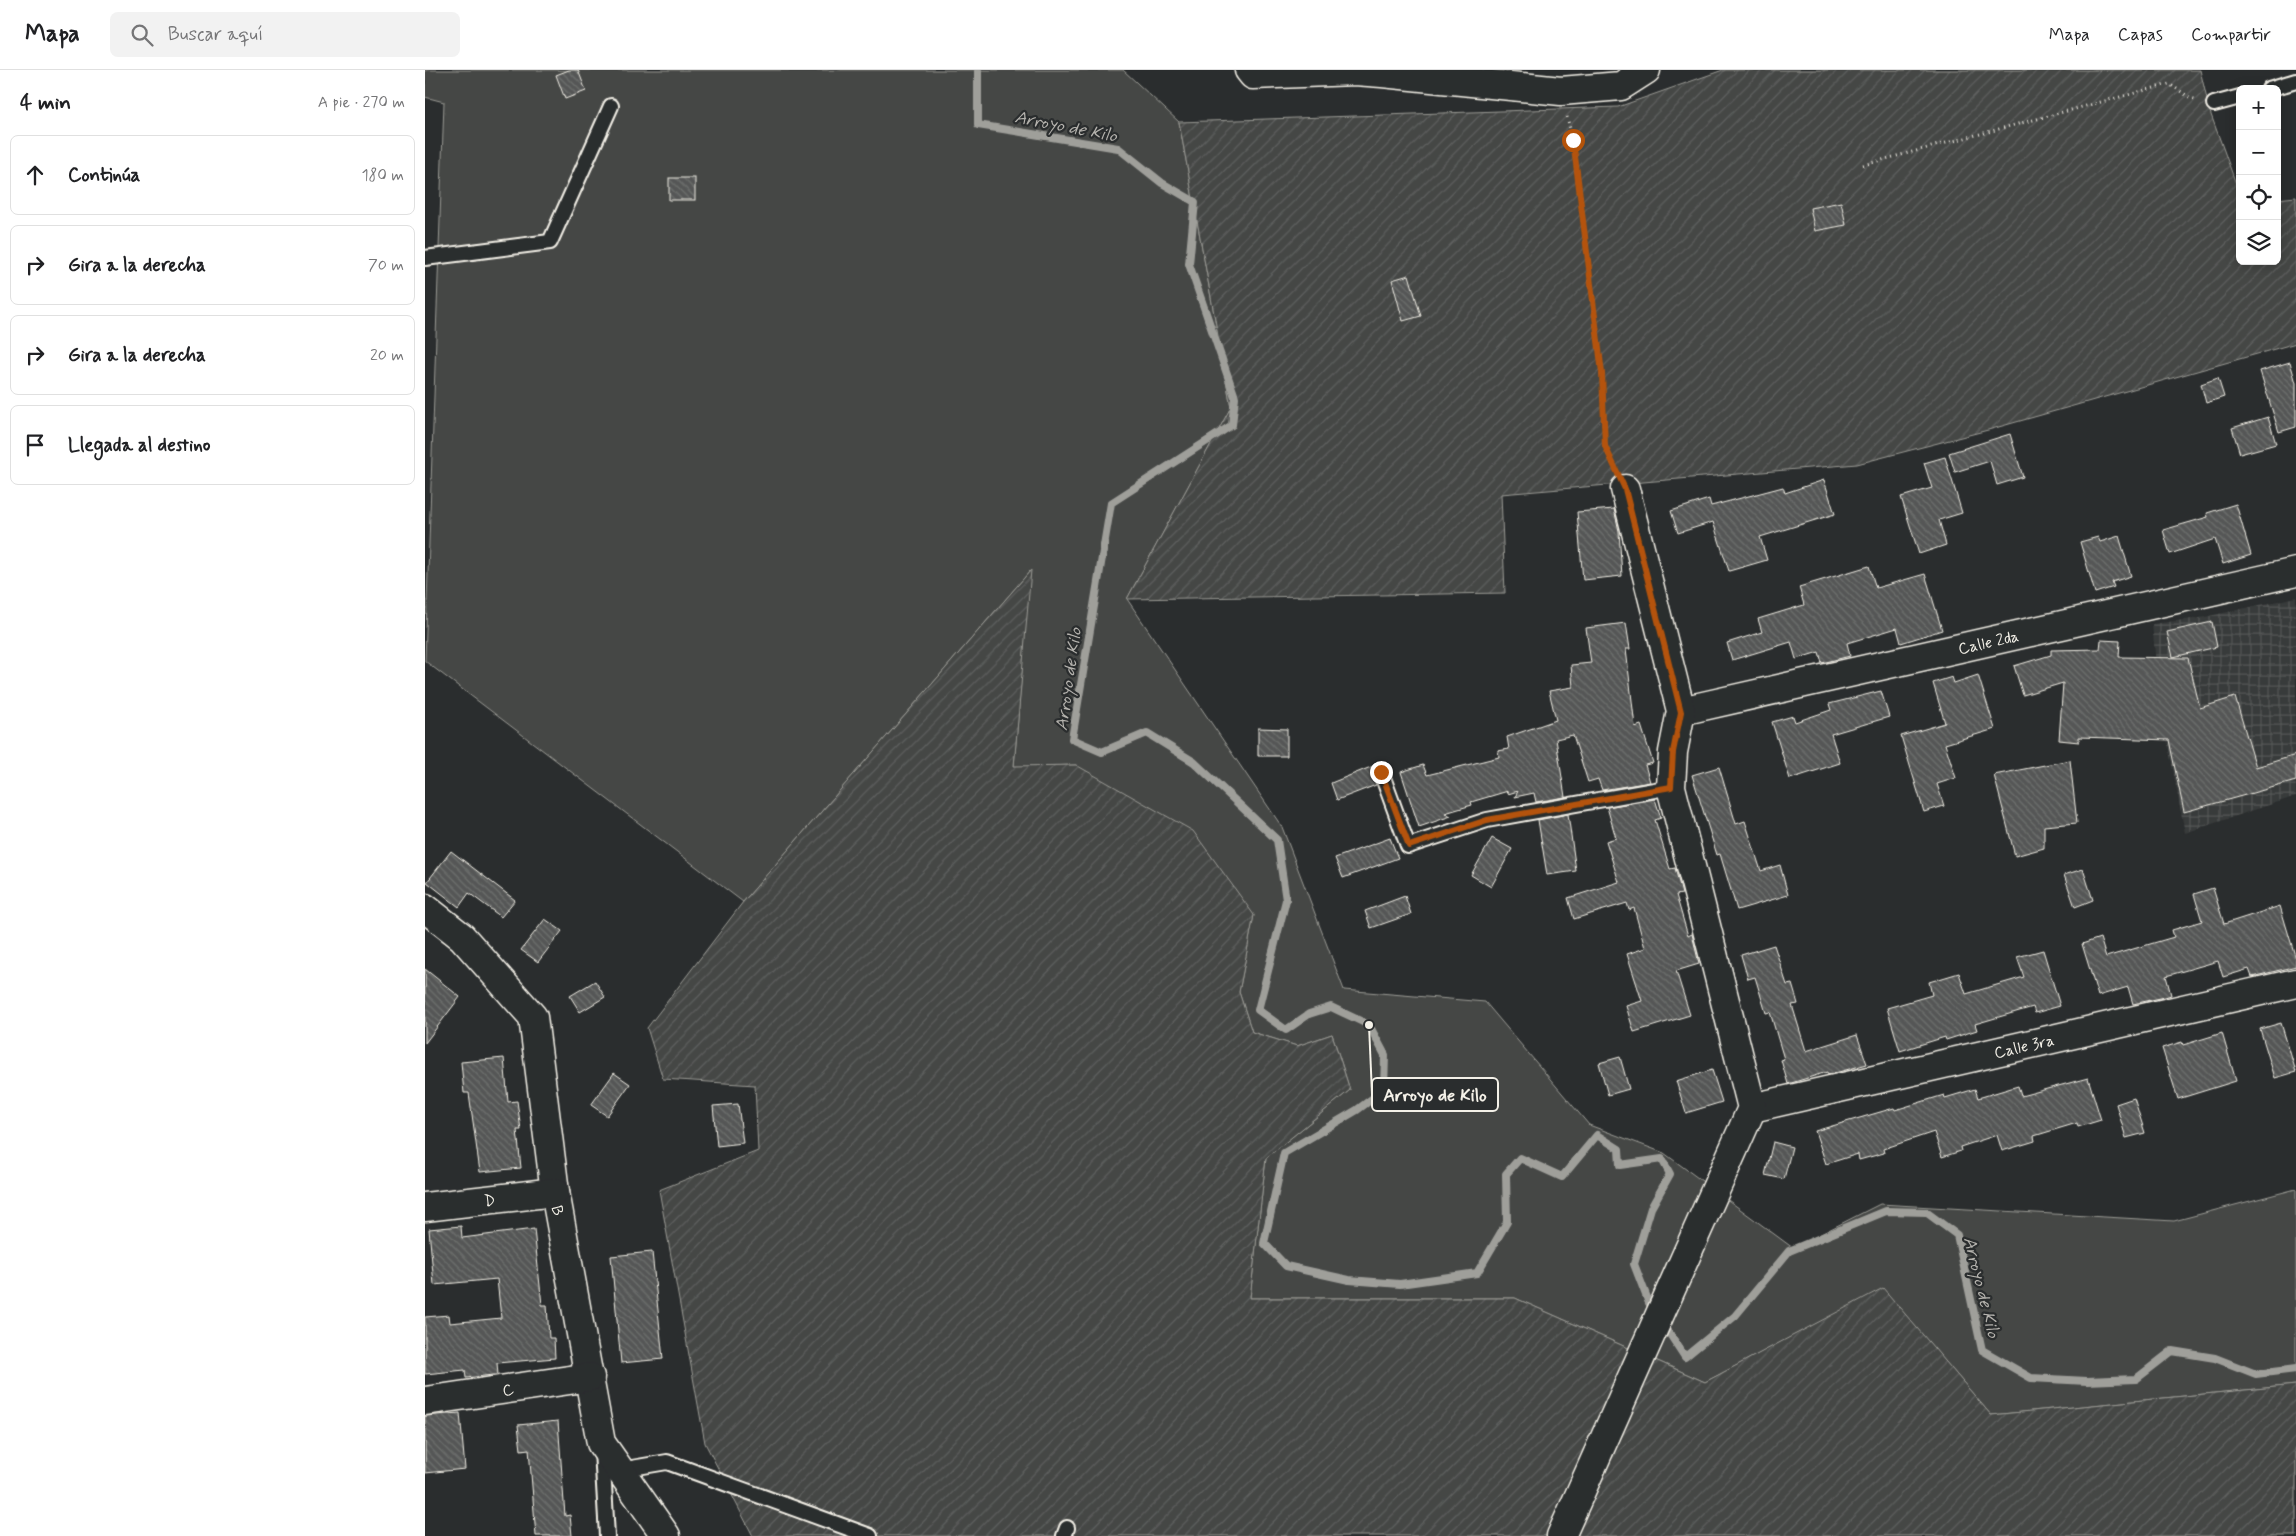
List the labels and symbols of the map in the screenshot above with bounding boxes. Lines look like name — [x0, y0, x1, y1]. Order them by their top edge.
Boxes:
water label: Arroyo de Kilo — [1013, 105, 1120, 149]
route start — [1562, 129, 1585, 152]
water label: Arroyo de Kilo — [1050, 625, 1088, 732]
street label: Calle 2da — [1956, 626, 2021, 660]
route end — [1370, 761, 1393, 784]
street label: Calle 3ra — [1992, 1030, 2056, 1064]
callout: Arroyo de Kilo — [1372, 1078, 1498, 1111]
text: Arroyo de Kilo — [1383, 1084, 1487, 1108]
street label: D — [483, 1190, 496, 1212]
street label: B — [546, 1204, 568, 1217]
water label: Arroyo de Kilo — [1957, 1234, 2006, 1342]
street label: C — [501, 1379, 515, 1402]

